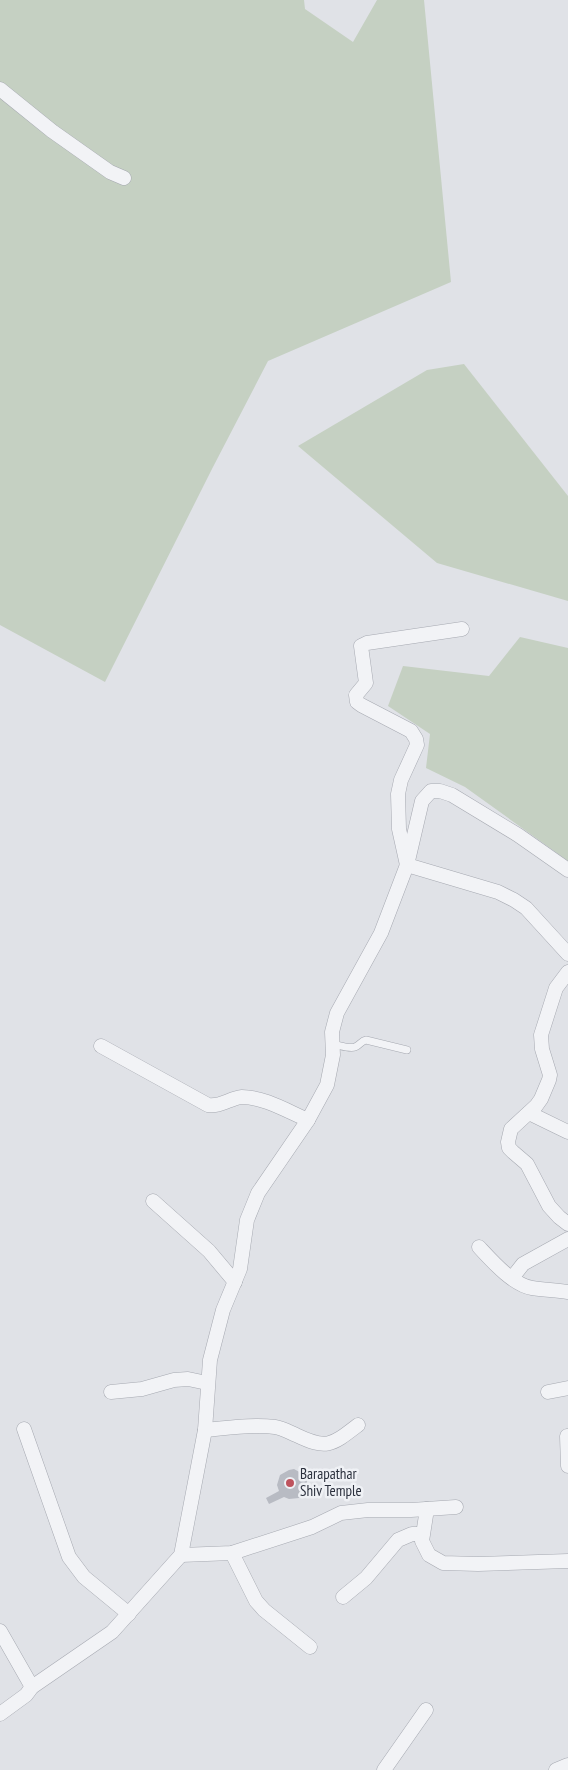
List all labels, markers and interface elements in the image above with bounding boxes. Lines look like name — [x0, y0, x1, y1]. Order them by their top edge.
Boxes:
place label: Barapathar Shiv Temple — [300, 1464, 362, 1500]
marker: Barapathar Shiv Temple — [284, 1477, 296, 1489]

